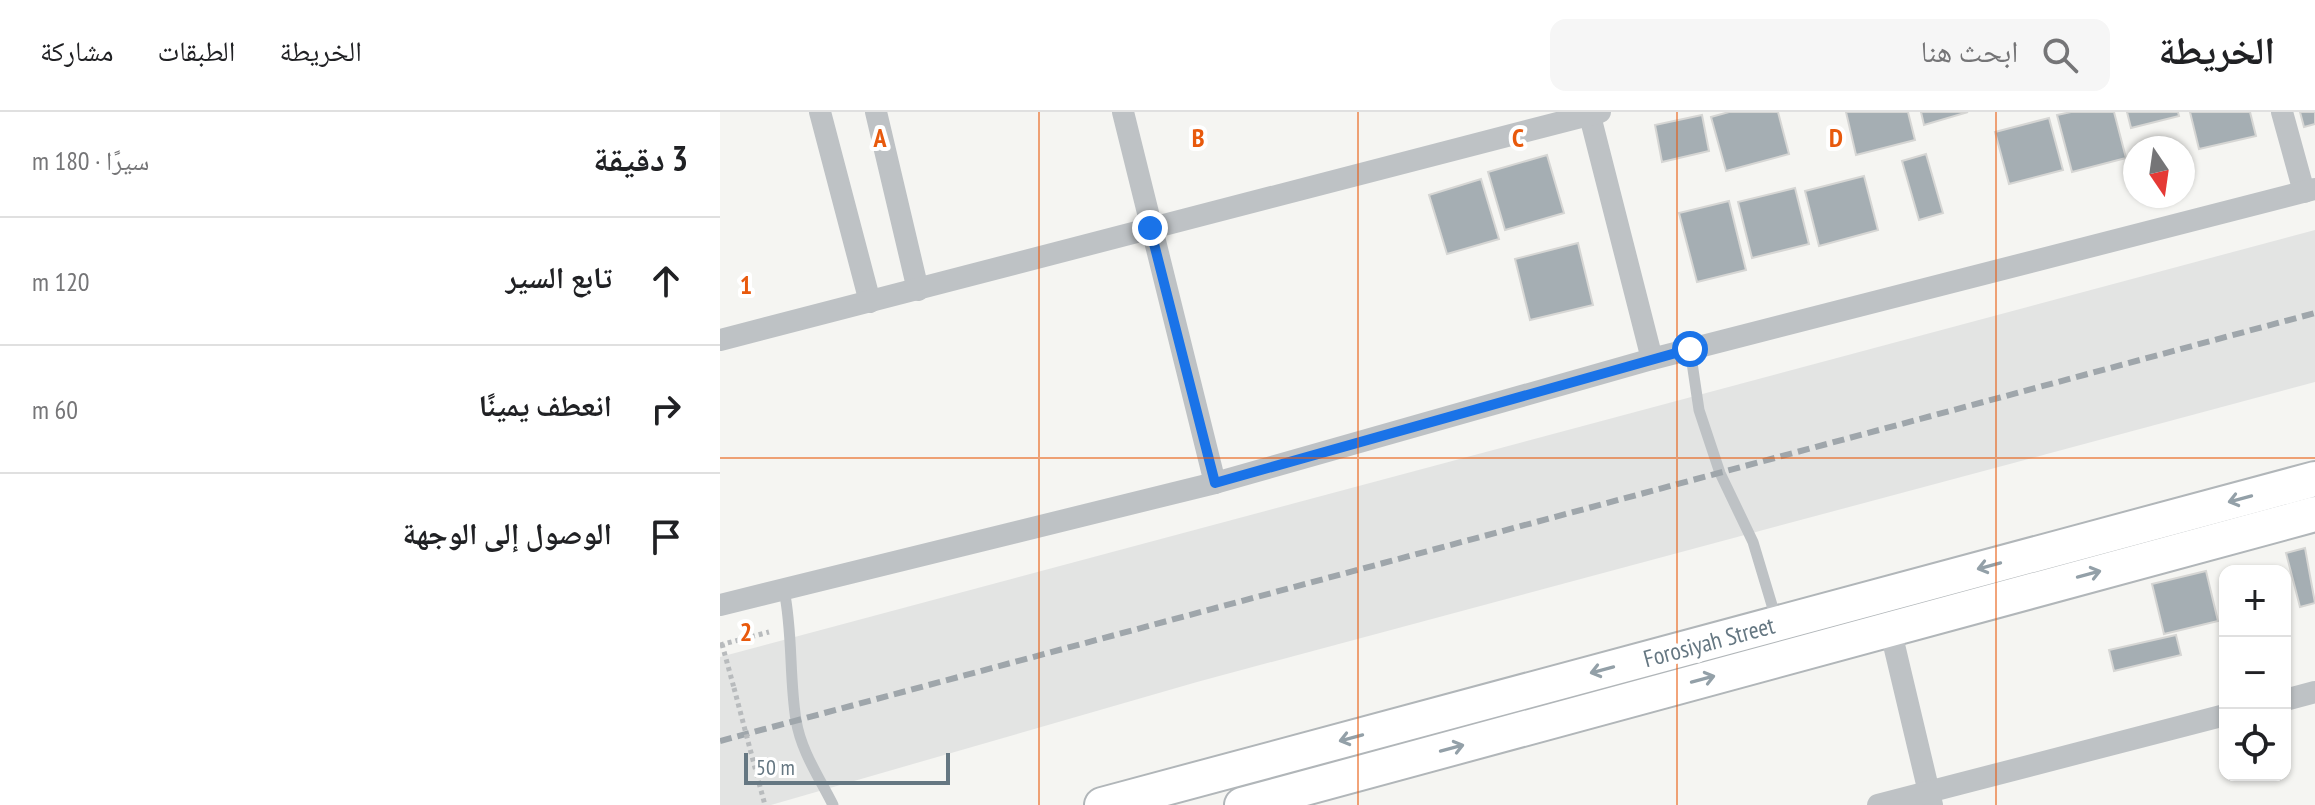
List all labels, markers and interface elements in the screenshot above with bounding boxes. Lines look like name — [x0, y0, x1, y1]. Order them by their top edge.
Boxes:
search box — [1550, 19, 2110, 91]
text: الخريطة — [2158, 25, 2275, 74]
text: ابحث هنا — [1921, 31, 2018, 70]
text: مشاركة — [40, 32, 114, 69]
text: الطبقات — [158, 32, 235, 69]
text: الخريطة — [279, 32, 362, 69]
icon: search — [2038, 33, 2082, 77]
text: A — [872, 121, 887, 154]
text: B — [1192, 121, 1205, 154]
text: C — [1512, 121, 1524, 154]
text: D — [1829, 121, 1843, 154]
text: 3 دقيقة — [593, 136, 688, 180]
north arrow — [2123, 136, 2195, 208]
text: سيرًا · 180 m — [32, 144, 149, 177]
route end — [1132, 210, 1168, 246]
text: تابع السير — [506, 257, 612, 296]
icon: ahead — [644, 259, 688, 303]
text: 120 m — [32, 265, 90, 298]
text: 1 — [740, 268, 752, 301]
route start — [1672, 331, 1708, 367]
text: انعطف يمينًا — [479, 385, 612, 424]
icon: right — [644, 387, 688, 431]
text: 60 m — [32, 393, 78, 426]
one-way arrow — [2227, 492, 2253, 507]
text: الوصول إلى الوجهة — [402, 513, 612, 552]
icon: arrive — [644, 515, 688, 559]
one-way arrow — [1976, 560, 2002, 575]
map controls — [2219, 565, 2291, 781]
button: + — [2219, 565, 2291, 637]
one-way arrow — [2075, 566, 2101, 581]
street label: Forosiyah Street — [1640, 610, 1778, 674]
text: 2 — [740, 615, 752, 648]
button: − — [2219, 637, 2291, 709]
one-way arrow — [1590, 664, 1616, 679]
one-way arrow — [1689, 671, 1715, 686]
button: locate — [2219, 709, 2291, 781]
one-way arrow — [1339, 731, 1365, 746]
one-way arrow — [1438, 739, 1464, 754]
scale bar — [744, 749, 950, 785]
text: 50 m — [756, 753, 795, 781]

